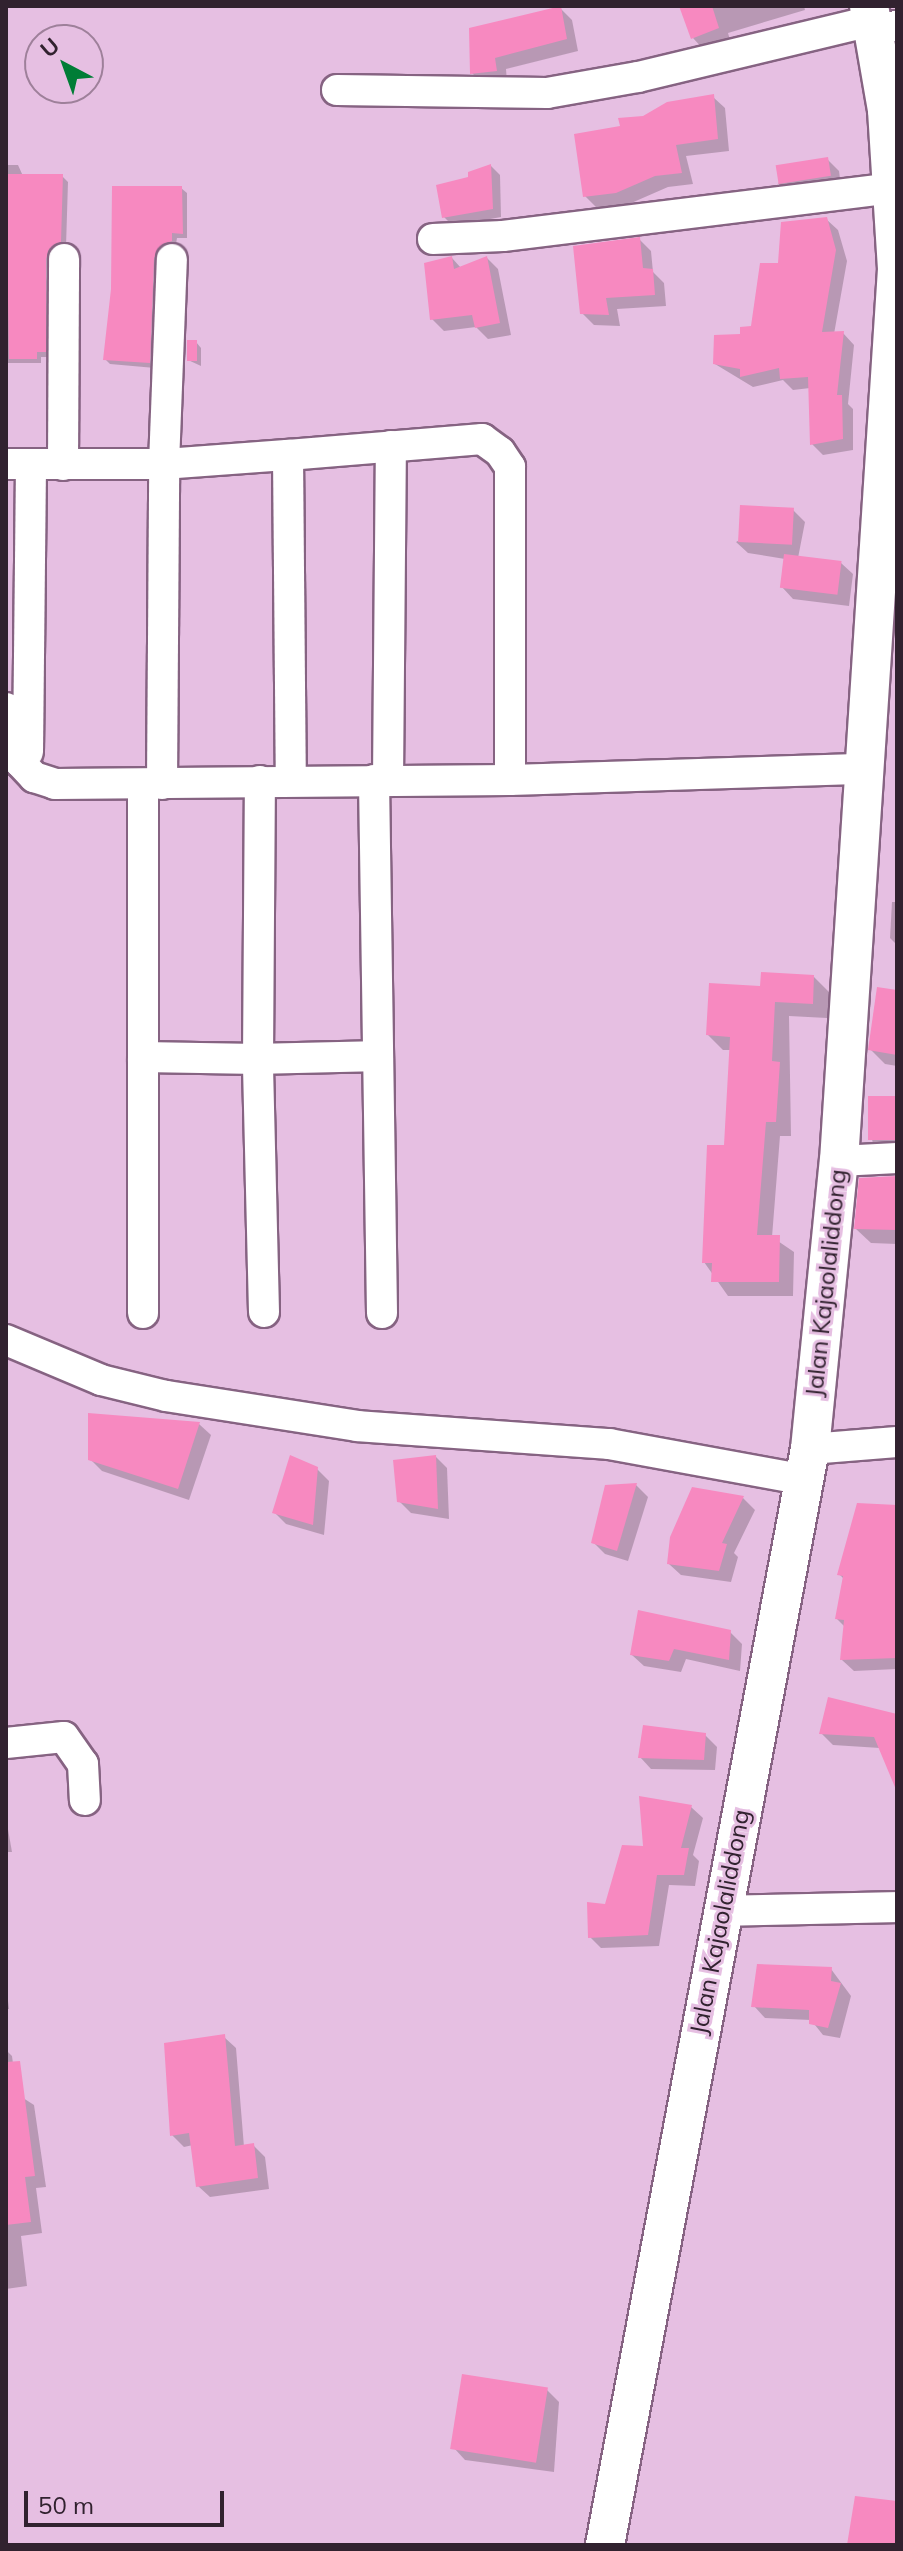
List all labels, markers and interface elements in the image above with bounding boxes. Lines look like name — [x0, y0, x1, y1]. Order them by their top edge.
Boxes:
north arrow — [24, 24, 104, 104]
text: U — [34, 31, 65, 63]
street label: Jalan Kajaolaliddong — [800, 1168, 852, 1398]
street label: Jalan Kajaolaliddong — [684, 1807, 756, 2037]
scale bar — [28, 2475, 228, 2525]
text: 50 m — [38, 2490, 94, 2520]

